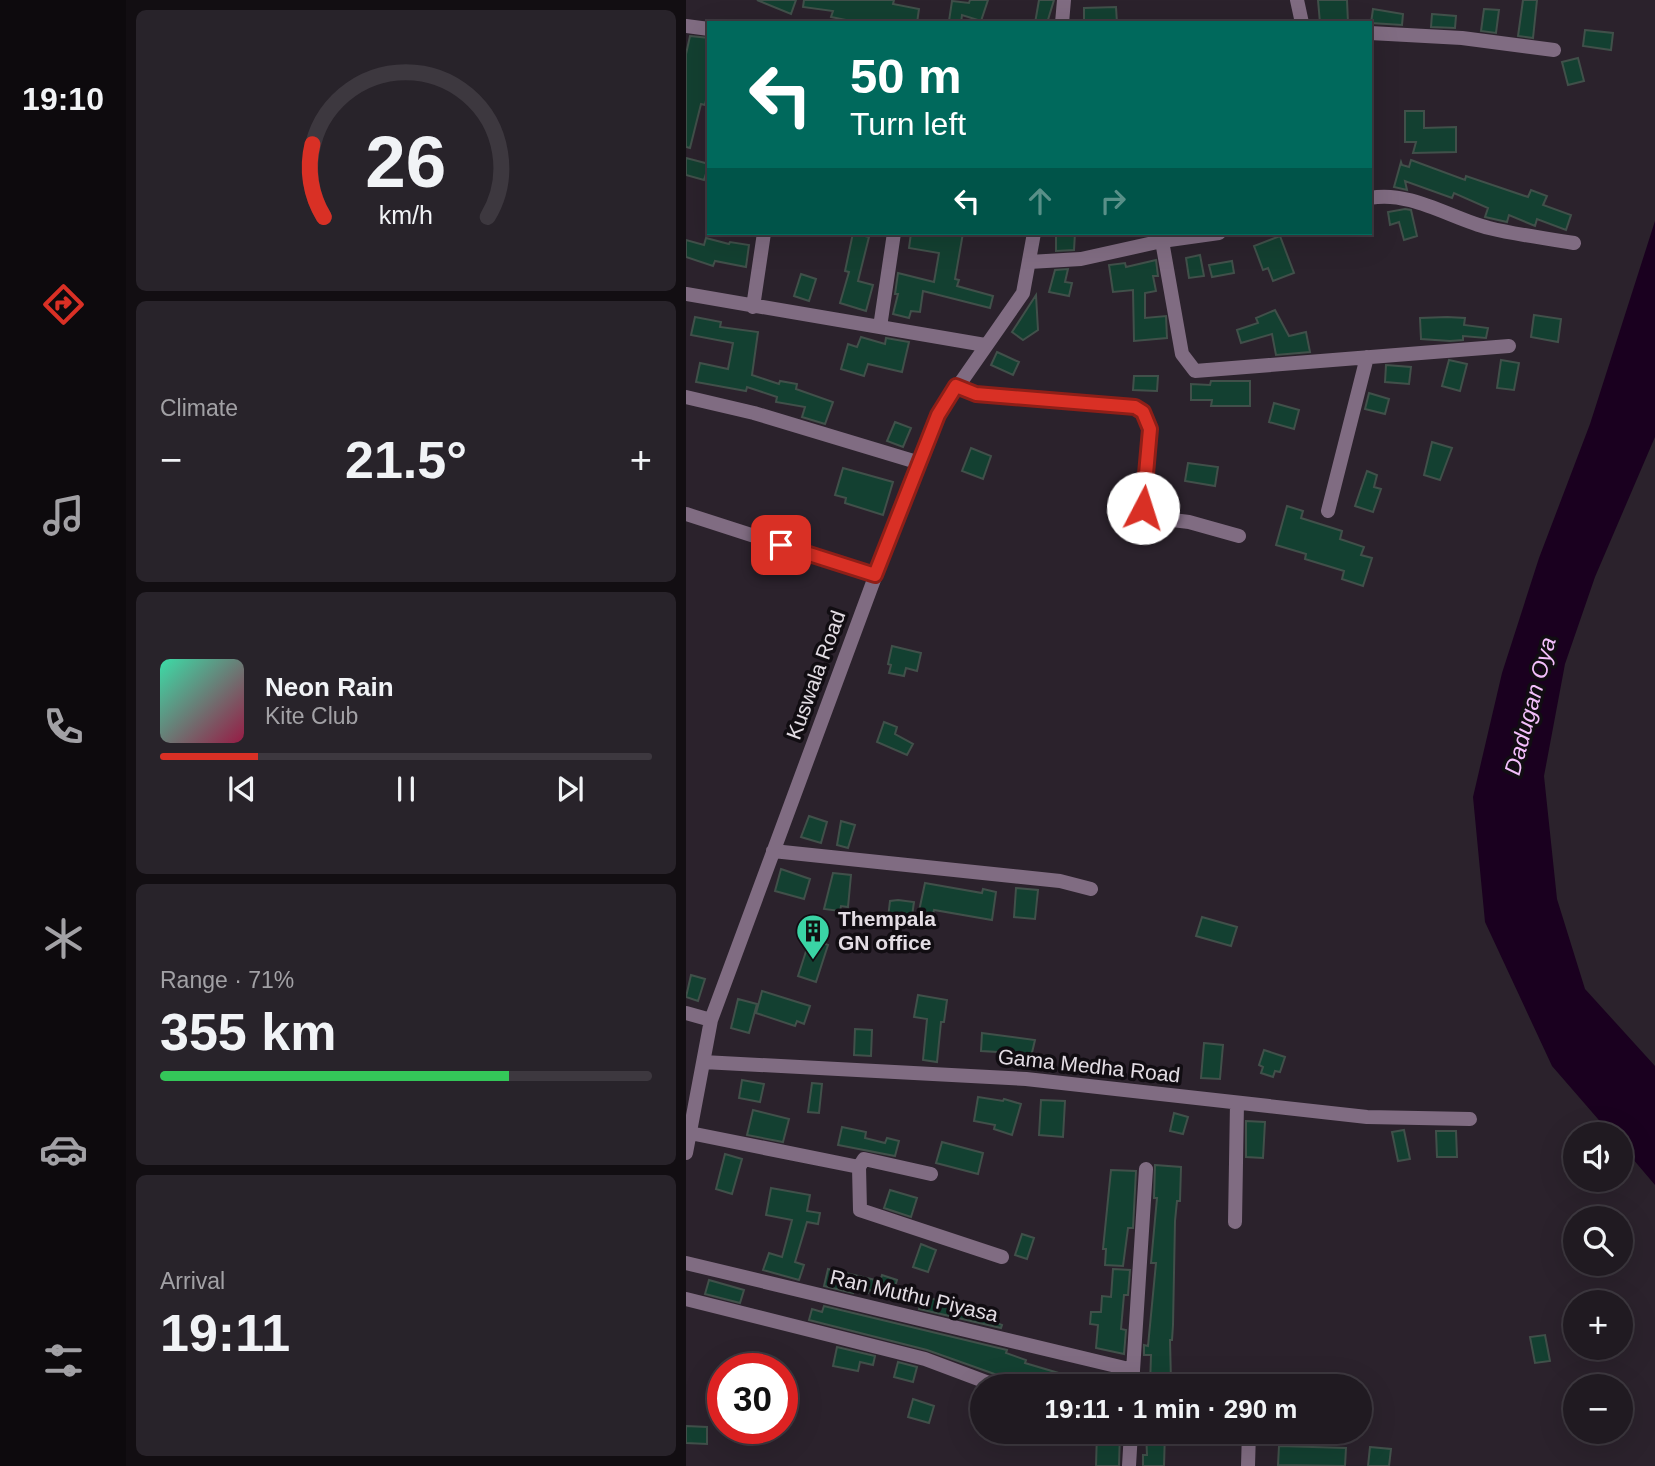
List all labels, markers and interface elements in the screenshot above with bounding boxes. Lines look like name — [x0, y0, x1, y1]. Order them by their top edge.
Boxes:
icon: left — [735, 49, 826, 140]
text: 50 m — [850, 49, 962, 103]
text: 19:10 — [22, 81, 104, 117]
text: Turn left — [850, 106, 966, 142]
text: 26 — [366, 121, 446, 202]
icon: left — [948, 182, 986, 220]
icon: ahead — [1021, 182, 1059, 220]
icon: right — [1094, 182, 1132, 220]
text: km/h — [379, 200, 433, 228]
icon: directions — [39, 280, 88, 329]
text: Climate — [160, 395, 238, 421]
text: 21.5° — [345, 431, 467, 489]
text: − — [160, 439, 182, 481]
text: + — [630, 439, 652, 481]
position arrow — [1106, 471, 1180, 545]
icon: music — [39, 491, 88, 540]
pin — [751, 515, 811, 575]
icon: arrive — [762, 526, 800, 564]
street label: Kuswala Road — [782, 607, 849, 742]
water label: Dadugan Oya — [1499, 634, 1561, 778]
text: Neon Rain — [265, 672, 394, 702]
icon: phone — [39, 702, 88, 751]
text: Kite Club — [265, 703, 358, 729]
icon: previous — [223, 770, 261, 808]
icon: pause — [387, 770, 425, 808]
icon: next — [551, 770, 589, 808]
place label: Thempala GN office — [838, 907, 936, 954]
building icon: Thempala GN office — [794, 912, 832, 961]
icon: climate — [39, 914, 88, 963]
text: Range · 71% — [160, 967, 294, 993]
text: 355 km — [160, 1003, 336, 1061]
street label: Gama Medha Road — [997, 1044, 1181, 1087]
map controls — [1563, 1122, 1633, 1444]
button: sound — [1563, 1122, 1633, 1192]
icon: car — [39, 1125, 88, 1174]
button: search — [1563, 1206, 1633, 1276]
street label: Ran Muthu Piyasa — [828, 1265, 1001, 1326]
text: Arrival — [160, 1268, 225, 1294]
button: + — [1563, 1290, 1633, 1360]
text: 19:11 — [160, 1304, 290, 1362]
icon: filters — [39, 1336, 88, 1385]
speed limit sign: 30 — [707, 1353, 798, 1444]
button: − — [1563, 1374, 1633, 1444]
text: 19:11 · 1 min · 290 m — [1045, 1394, 1297, 1424]

